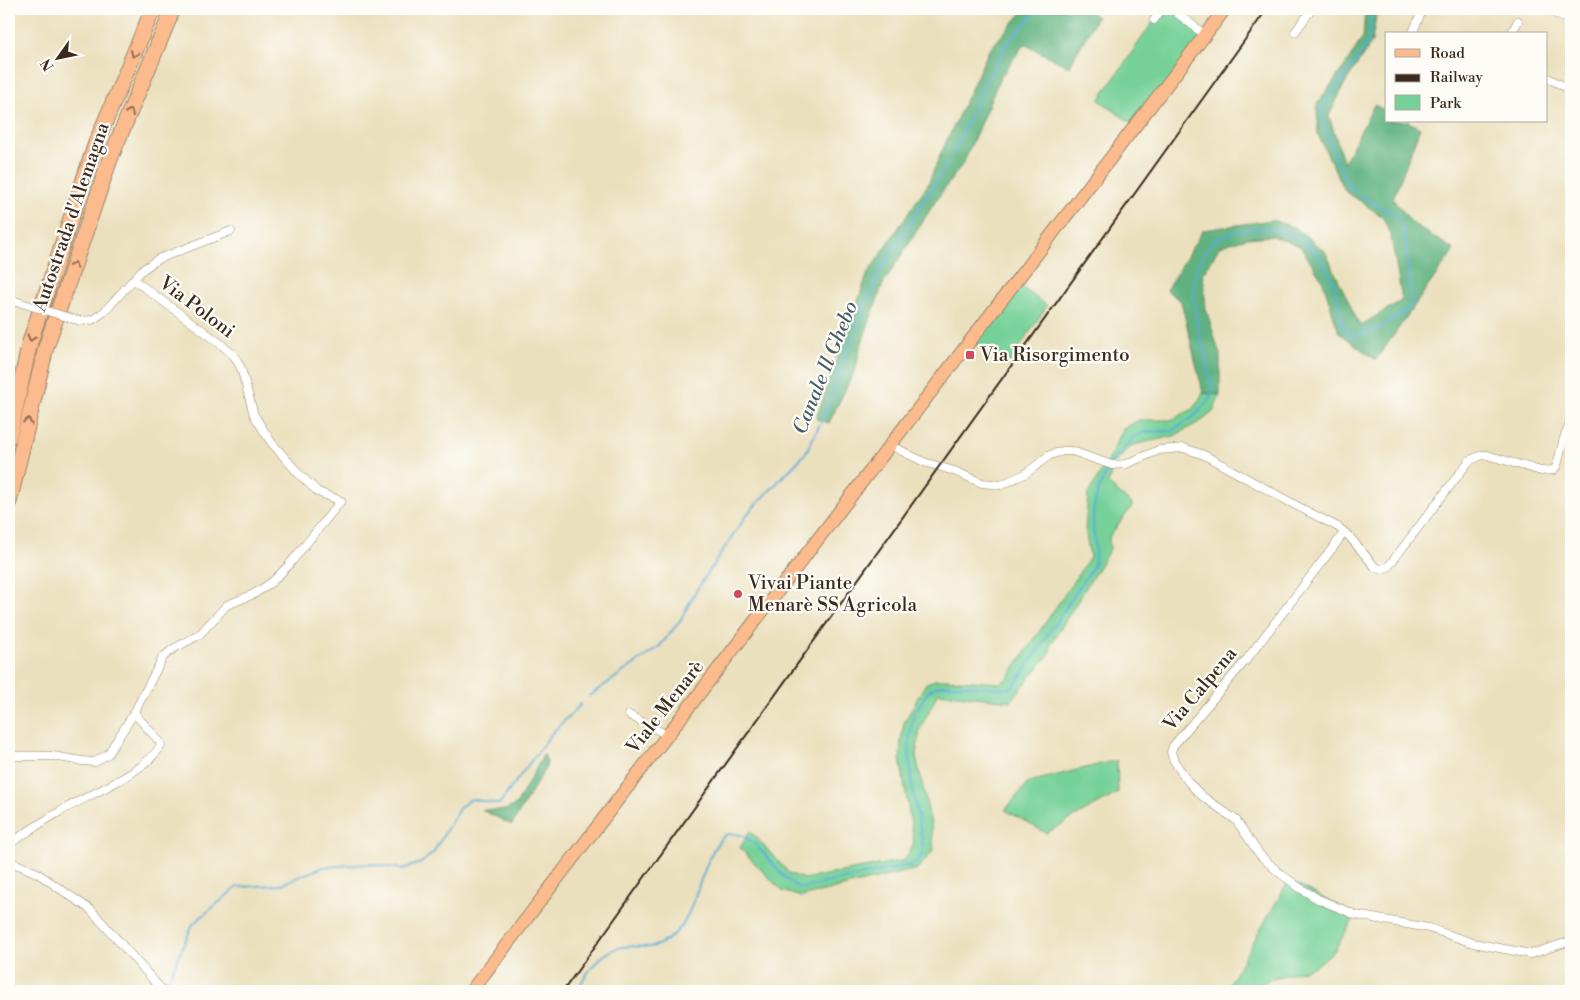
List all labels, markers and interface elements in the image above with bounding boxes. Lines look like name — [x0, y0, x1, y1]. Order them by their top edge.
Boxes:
north arrow — [32, 32, 82, 82]
legend — [1385, 32, 1548, 122]
text: Road — [1430, 44, 1465, 63]
one-way arrow — [130, 49, 141, 58]
text: N — [37, 55, 59, 74]
text: Railway — [1430, 68, 1484, 87]
text: Park — [1430, 94, 1462, 113]
one-way arrow — [123, 108, 134, 117]
street label: Autostrada d'Alemagna — [27, 119, 115, 316]
one-way arrow — [68, 261, 78, 269]
street label: Via Poloni — [154, 270, 240, 343]
water label: Canale Il Ghebo — [788, 298, 864, 438]
one-way arrow — [27, 333, 37, 341]
place label: Via Risorgimento — [979, 343, 1130, 367]
marker: Via Risorgimento — [964, 349, 976, 361]
one-way arrow — [23, 417, 33, 425]
place label: Vivai Piante Menarè SS Agricola — [747, 571, 917, 617]
marker: Vivai Piante Menarè SS Agricola — [732, 588, 744, 600]
street label: Via Calpena — [1157, 642, 1242, 737]
street label: Viale Menarè — [620, 655, 709, 760]

